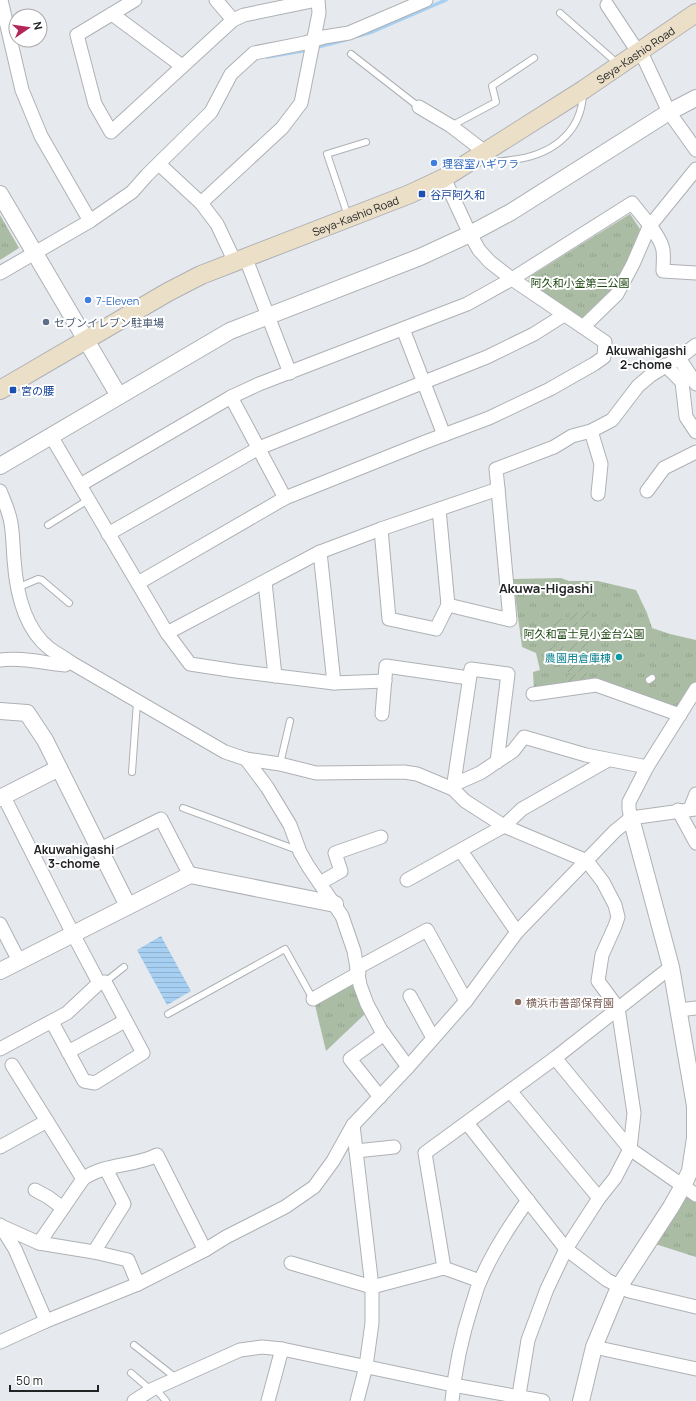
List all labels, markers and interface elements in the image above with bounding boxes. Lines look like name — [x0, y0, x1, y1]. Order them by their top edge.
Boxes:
north arrow — [8, 8, 48, 48]
text: N — [30, 20, 46, 31]
street label: Seya-Kashio Road — [593, 22, 677, 87]
place label: 理容室ハギワラ — [442, 156, 519, 171]
marker: 理容室ハギワラ — [429, 158, 439, 168]
place label: 谷戸阿久和 — [430, 187, 485, 202]
marker: 谷戸阿久和 — [417, 189, 427, 199]
street label: Seya-Kashio Road — [310, 192, 401, 239]
park label: 阿久和小金第二公園 — [531, 275, 630, 290]
place label: 7-Eleven — [96, 293, 139, 308]
marker: 7-Eleven — [83, 295, 93, 305]
place label: セブンイレブン駐車場 — [54, 315, 164, 330]
marker: セブンイレブン駐車場 — [41, 317, 51, 327]
district label: Akuwahigashi 2-chome — [606, 342, 686, 373]
place label: 宮の腰 — [21, 383, 54, 398]
marker: 宮の腰 — [8, 385, 18, 395]
district label: Akuwa-Higashi — [499, 579, 593, 597]
park label: 阿久和富士見小金台公園 — [524, 626, 645, 641]
place label: 農園用倉庫棟 — [545, 650, 611, 665]
marker: 農園用倉庫棟 — [614, 652, 624, 662]
district label: Akuwahigashi 3-chome — [34, 841, 114, 872]
place label: 横浜市善部保育園 — [526, 995, 614, 1010]
marker: 横浜市善部保育園 — [513, 997, 523, 1007]
scale bar — [10, 1367, 98, 1393]
text: 50 m — [16, 1372, 43, 1389]

